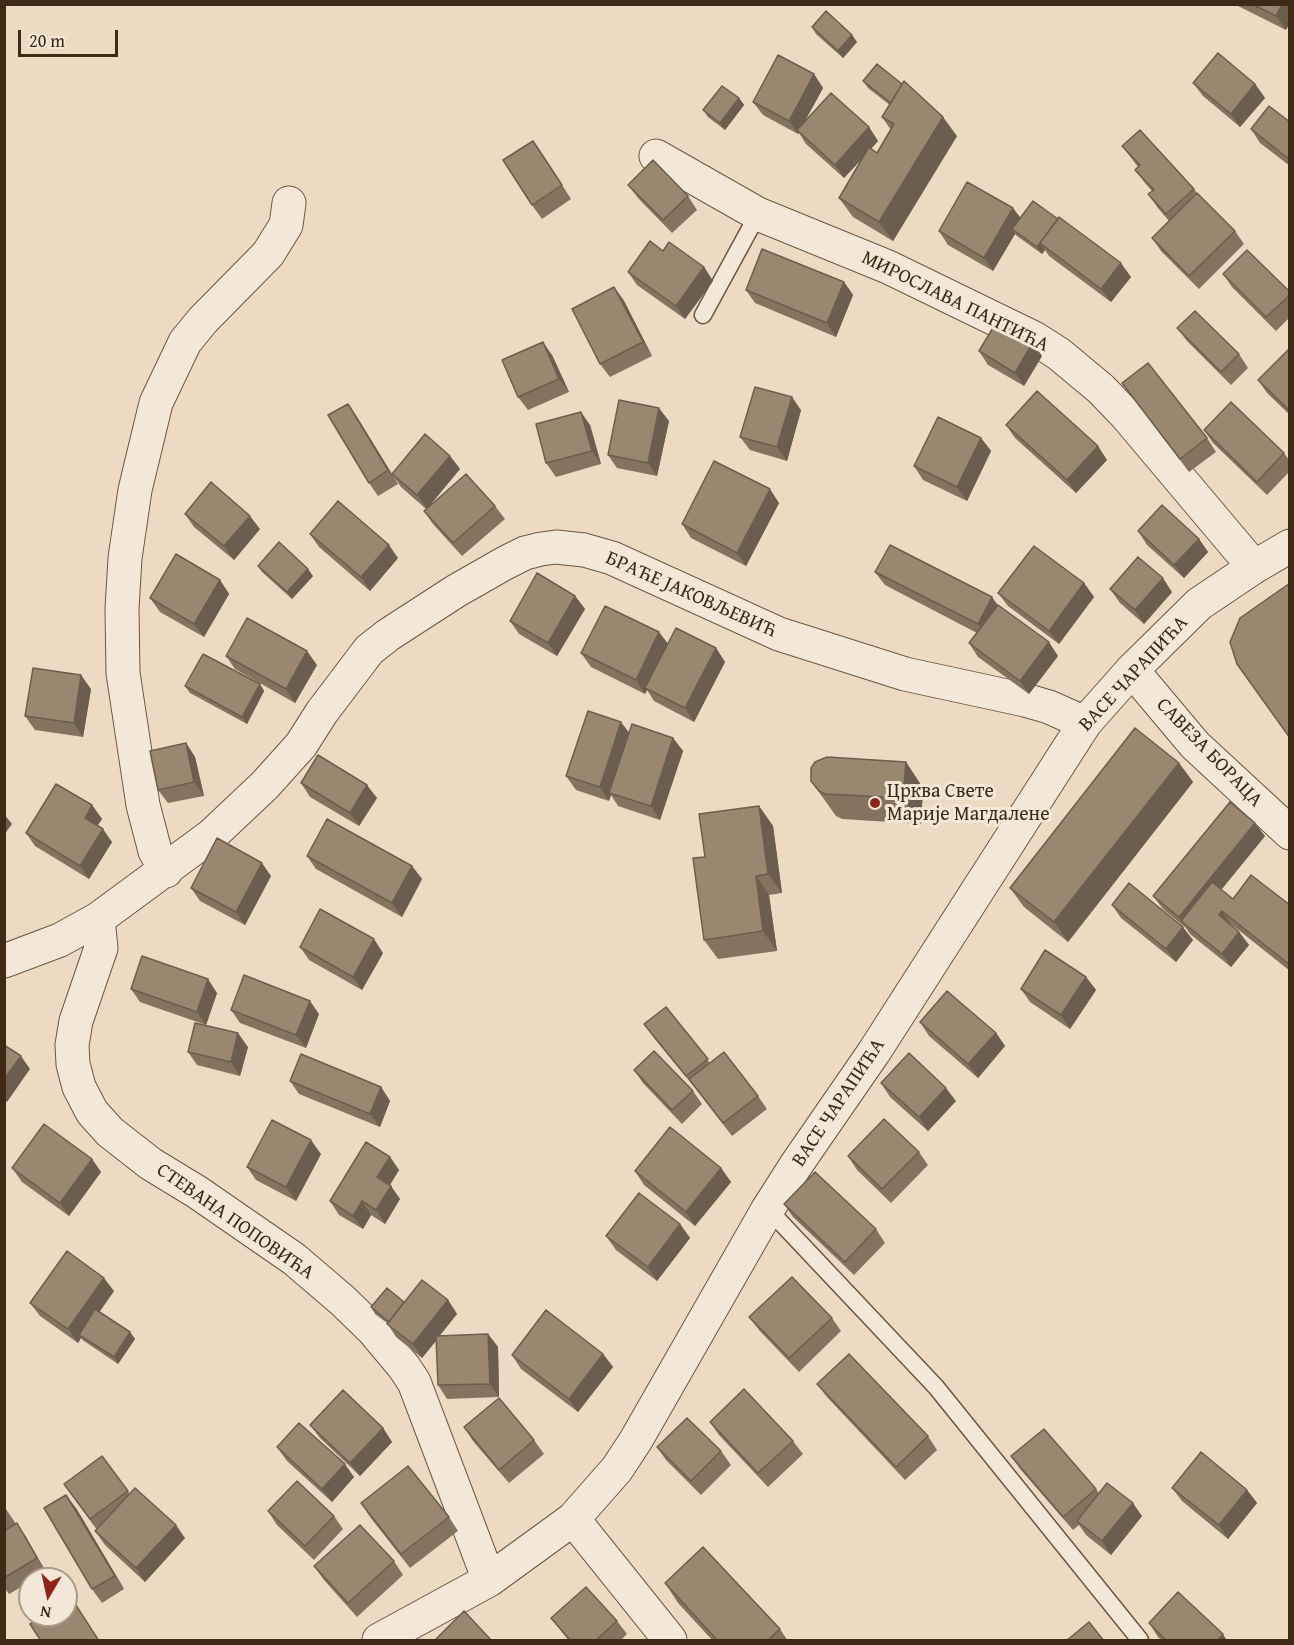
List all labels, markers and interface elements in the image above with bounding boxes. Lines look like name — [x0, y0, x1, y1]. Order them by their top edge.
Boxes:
scale bar — [21, 18, 122, 56]
text: 20 m — [29, 27, 65, 54]
street label: МИРОСЛАВА ПАНТИЋА — [857, 246, 1053, 358]
street label: БРАЋЕ ЈАКОВЉЕВИЋ — [602, 546, 780, 644]
street label: ВАСЕ ЧАРАПИЋА — [1074, 611, 1194, 737]
street label: САВЕЗА БОРАЦА — [1151, 693, 1267, 813]
place label: Црква Свете Марије Магдалене — [887, 780, 1050, 827]
marker: Црква Свете Марије Магдалене — [868, 796, 882, 810]
street label: ВАСЕ ЧАРАПИЋА — [787, 1034, 891, 1172]
street label: СТЕВАНА ПОПОВИЋА — [151, 1159, 319, 1285]
north arrow — [18, 1567, 78, 1627]
text: N — [38, 1600, 53, 1625]

